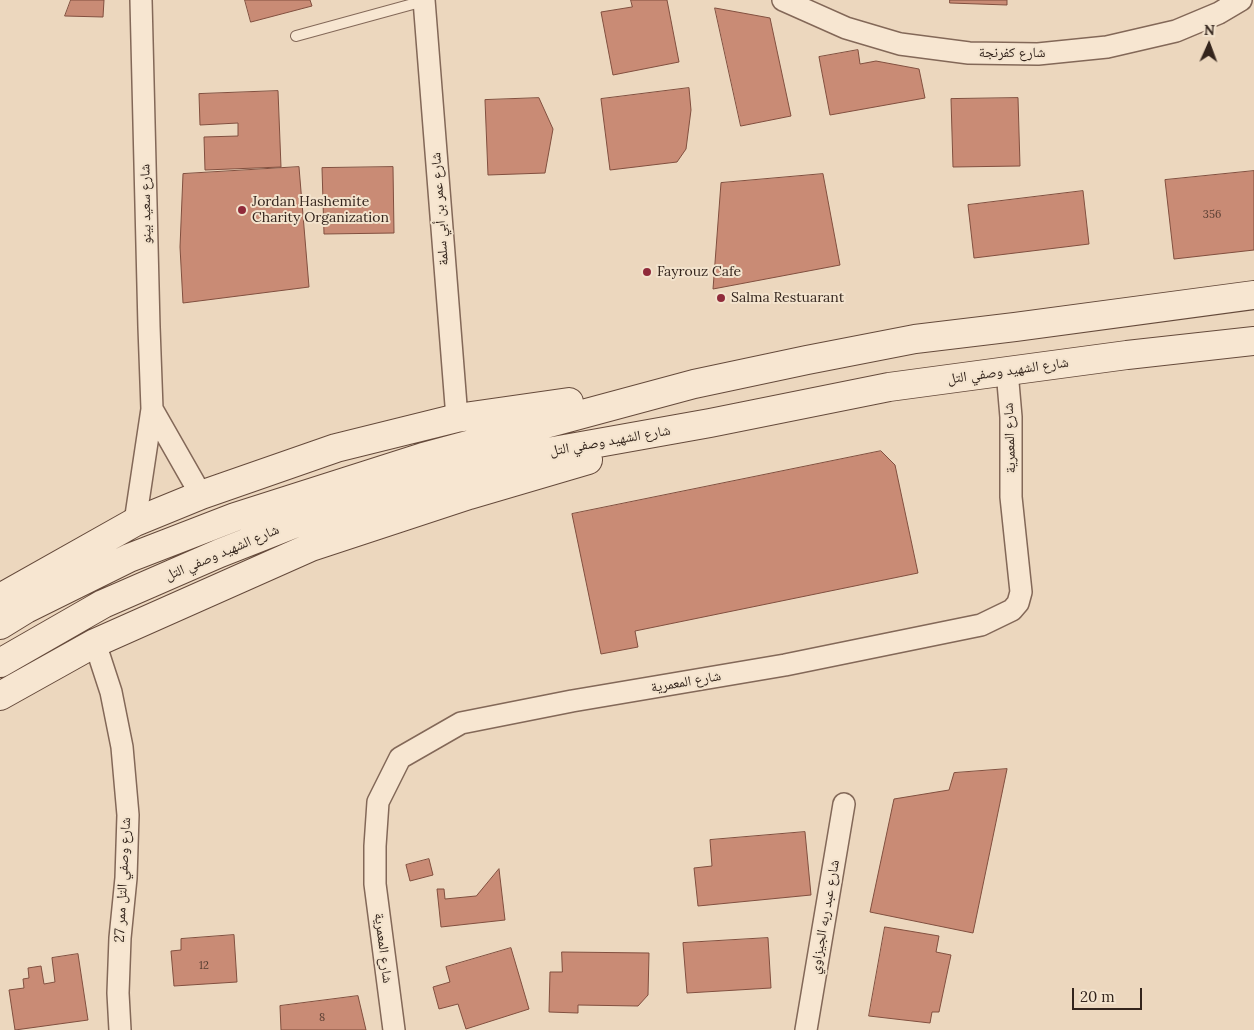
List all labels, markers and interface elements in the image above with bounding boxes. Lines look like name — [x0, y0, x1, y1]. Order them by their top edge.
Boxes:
north arrow — [1184, 20, 1234, 70]
text: N — [1204, 21, 1215, 39]
street label: شارع كفرنجة — [979, 45, 1045, 61]
street label: شارع عمر بن أبي سلمة — [428, 152, 452, 266]
street label: شارع سعيد بينو — [137, 164, 155, 244]
place label: Jordan Hashemite Charity Organization — [252, 194, 389, 226]
marker: Jordan Hashemite Charity Organization — [236, 204, 248, 216]
house number: 356 — [1203, 208, 1221, 222]
place label: Fayrouz Cafe — [657, 264, 741, 280]
marker: Fayrouz Cafe — [641, 266, 653, 278]
place label: Salma Restuarant — [731, 290, 844, 306]
marker: Salma Restuarant — [715, 292, 727, 304]
street label: شارع الشهيد وصفي التل — [946, 354, 1070, 388]
street label: شارع المعمرية — [1000, 402, 1020, 474]
street label: شارع الشهيد وصفي التل — [548, 422, 672, 460]
street label: شارع الشهيد وصفي التل — [162, 521, 282, 585]
street label: شارع المعمرية — [650, 668, 722, 696]
street label: شارع وصفي التل ممر 27 — [111, 817, 135, 943]
street label: شارع عبد ربه الجيزاوي — [807, 858, 843, 976]
street label: شارع المعمرية — [370, 912, 396, 984]
house number: 12 — [199, 959, 209, 973]
scale bar — [1074, 978, 1144, 1010]
text: 20 m — [1080, 987, 1115, 1006]
house number: 8 — [319, 1011, 325, 1025]

